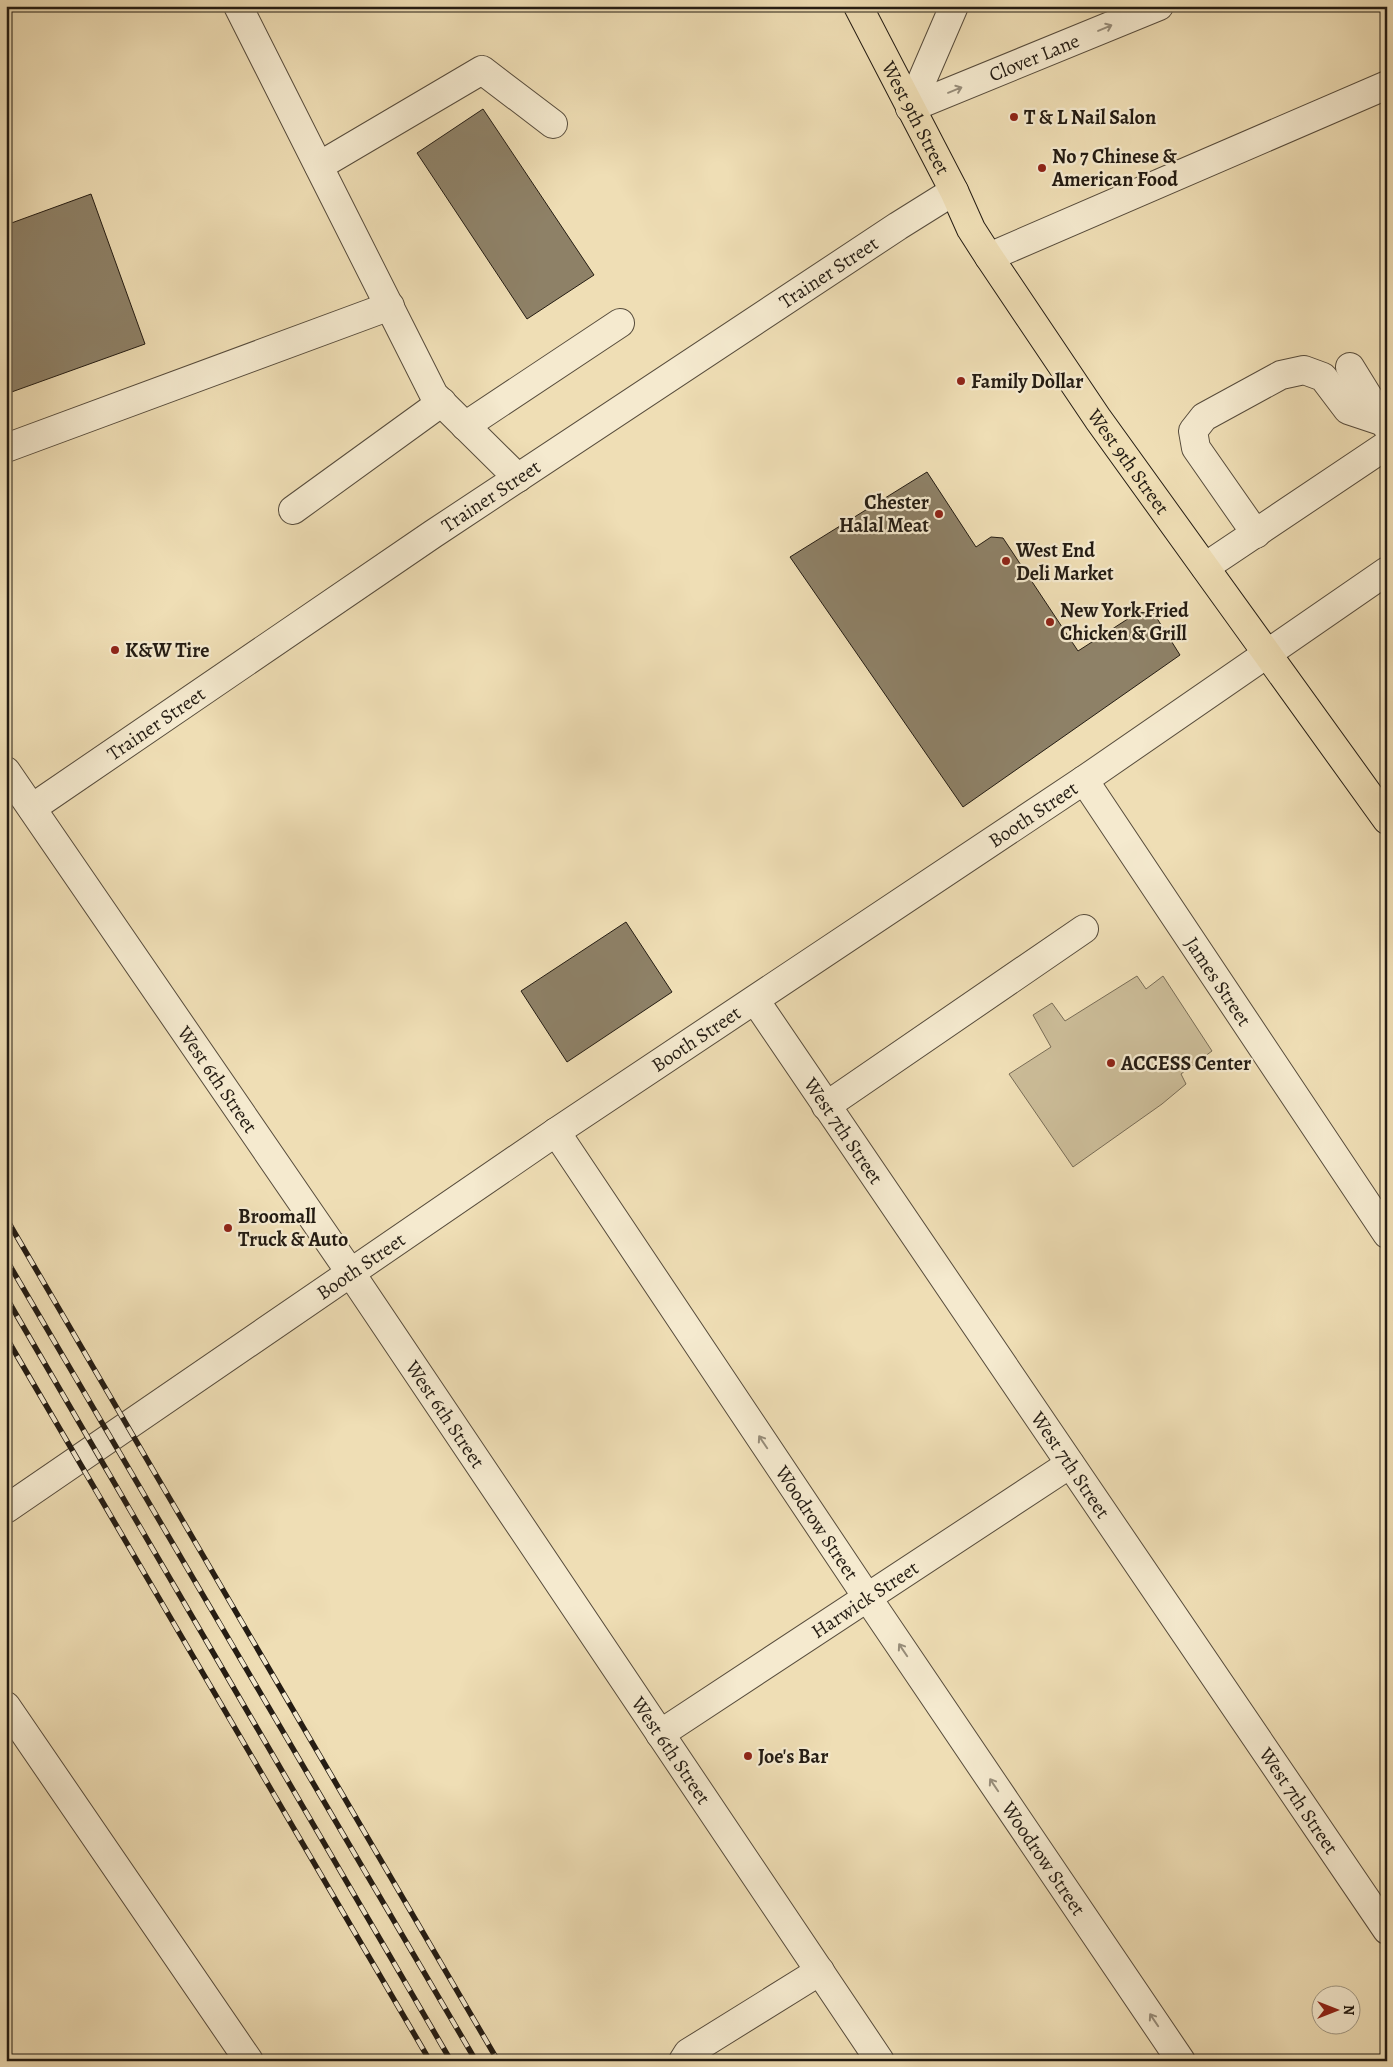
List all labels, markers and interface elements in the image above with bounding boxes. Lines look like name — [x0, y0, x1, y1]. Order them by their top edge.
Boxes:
one-way arrow — [1098, 23, 1113, 32]
street label: Clover Lane — [985, 27, 1084, 88]
street label: West 9th Street — [875, 56, 956, 180]
one-way arrow — [947, 85, 962, 94]
place label: T & L Nail Salon — [1024, 104, 1156, 131]
marker: T & L Nail Salon — [1008, 111, 1020, 123]
place label: No 7 Chinese & American Food — [1051, 143, 1178, 193]
marker: No 7 Chinese & American Food — [1036, 162, 1048, 174]
street label: Trainer Street — [774, 230, 884, 315]
place label: Family Dollar — [971, 368, 1084, 395]
marker: Family Dollar — [955, 375, 967, 387]
street label: West 9th Street — [1080, 403, 1176, 520]
street label: Trainer Street — [436, 453, 546, 539]
place label: Chester Halal Meat — [839, 489, 929, 539]
marker: Chester Halal Meat — [933, 508, 945, 520]
place label: West End Deli Market — [1015, 537, 1114, 587]
marker: West End Deli Market — [1000, 555, 1012, 567]
place label: New York Fried Chicken & Grill — [1060, 597, 1189, 647]
marker: New York Fried Chicken & Grill — [1044, 616, 1056, 628]
place label: K&W Tire — [125, 637, 209, 664]
marker: K&W Tire — [109, 644, 121, 656]
street label: Trainer Street — [102, 680, 211, 767]
street label: Booth Street — [983, 775, 1084, 854]
street label: James Street — [1178, 932, 1258, 1032]
street label: Booth Street — [646, 999, 747, 1079]
street label: West 6th Street — [170, 1020, 264, 1139]
place label: ACCESS Center — [1120, 1050, 1251, 1077]
marker: ACCESS Center — [1105, 1057, 1117, 1069]
street label: West 7th Street — [797, 1071, 890, 1190]
place label: Broomall Truck & Auto — [238, 1203, 348, 1253]
marker: Broomall Truck & Auto — [222, 1222, 234, 1234]
street label: Booth Street — [311, 1226, 411, 1306]
street label: West 6th Street — [399, 1354, 491, 1474]
street label: West 7th Street — [1024, 1406, 1117, 1524]
one-way arrow — [758, 1436, 768, 1450]
street label: Woodrow Street — [768, 1460, 865, 1586]
street label: Harwick Street — [806, 1554, 924, 1645]
one-way arrow — [898, 1643, 908, 1657]
street label: West 6th Street — [624, 1691, 717, 1810]
street label: West 7th Street — [1252, 1741, 1345, 1860]
place label: Joe's Bar — [758, 1743, 828, 1770]
marker: Joe's Bar — [742, 1750, 754, 1762]
one-way arrow — [989, 1778, 999, 1792]
street label: Woodrow Street — [995, 1795, 1092, 1921]
north arrow — [1310, 1984, 1360, 2034]
text: N — [1339, 2005, 1358, 2015]
one-way arrow — [1149, 2014, 1159, 2028]

